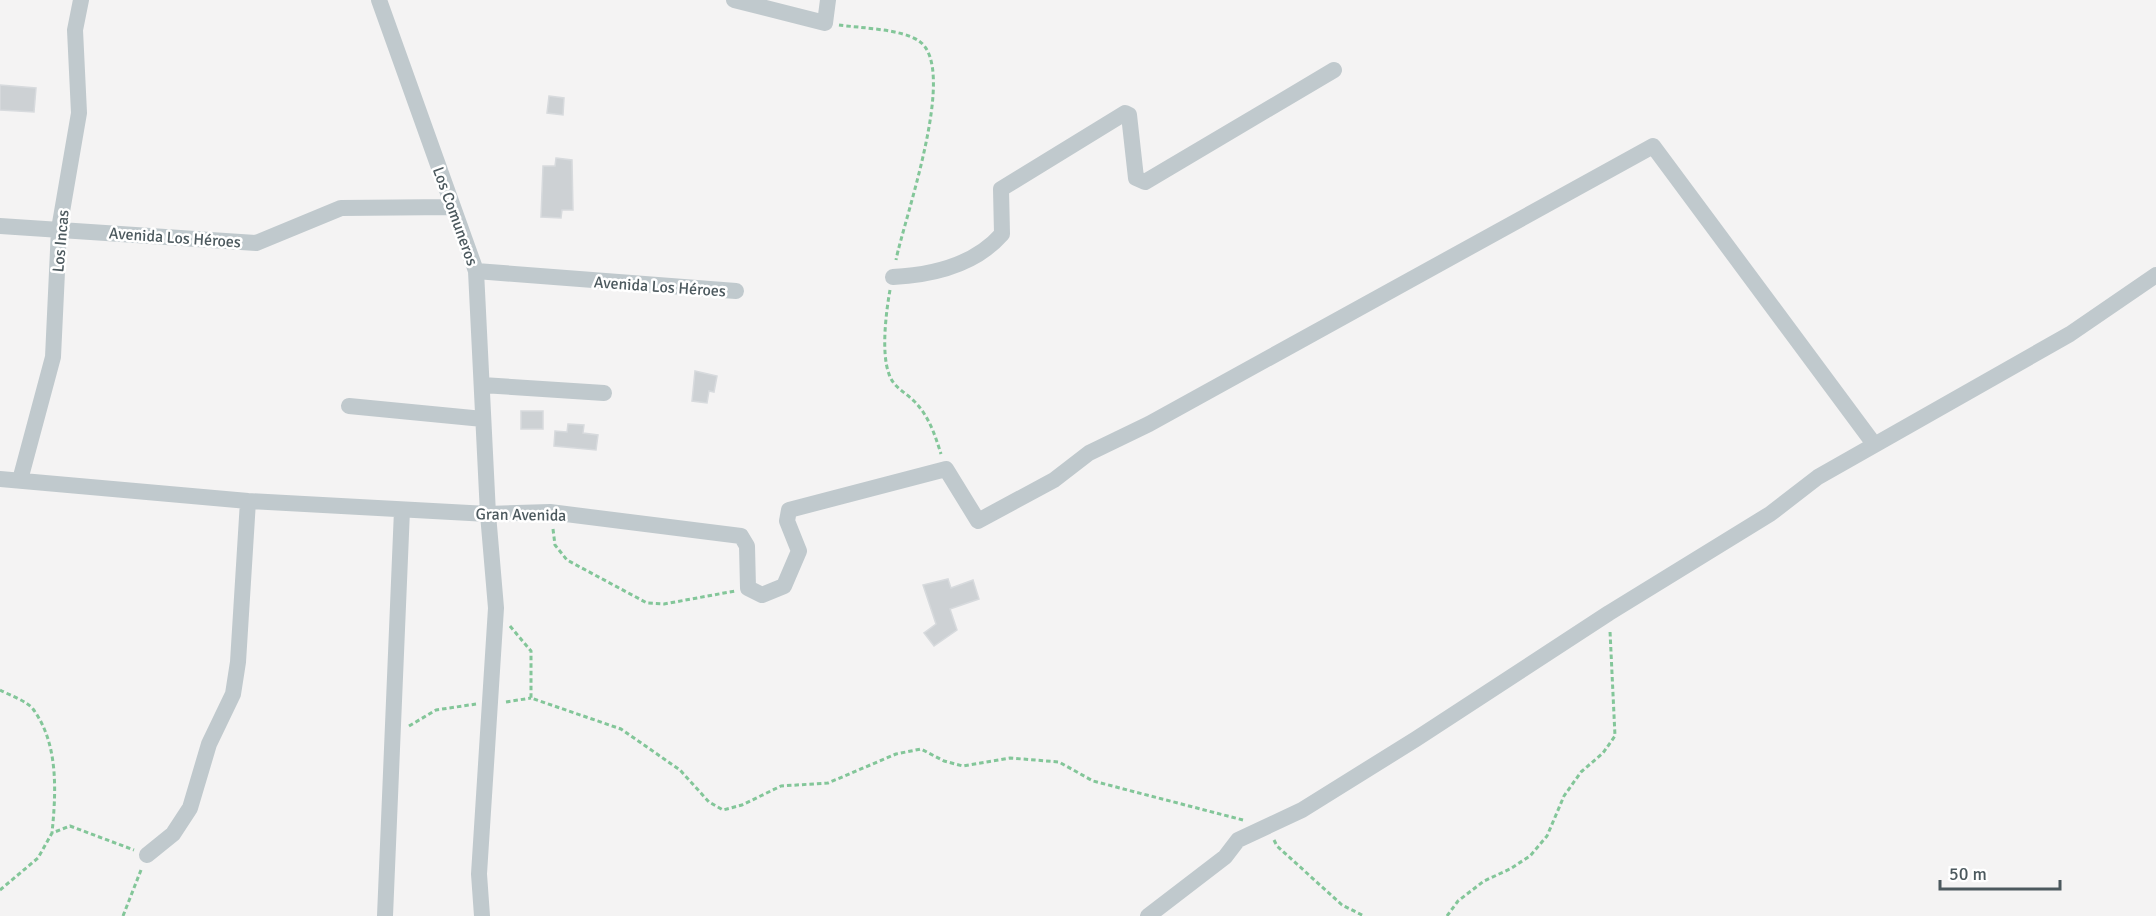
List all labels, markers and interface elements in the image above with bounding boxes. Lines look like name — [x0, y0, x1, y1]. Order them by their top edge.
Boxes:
street label: Los Comuneros — [428, 164, 482, 269]
street label: Los Incas — [48, 209, 74, 273]
street label: Avenida Los Héroes — [108, 223, 242, 253]
street label: Avenida Los Héroes — [593, 272, 727, 302]
street label: Gran Avenida — [475, 504, 566, 526]
scale bar — [1940, 853, 2060, 891]
text: 50 m — [1949, 863, 1987, 885]

